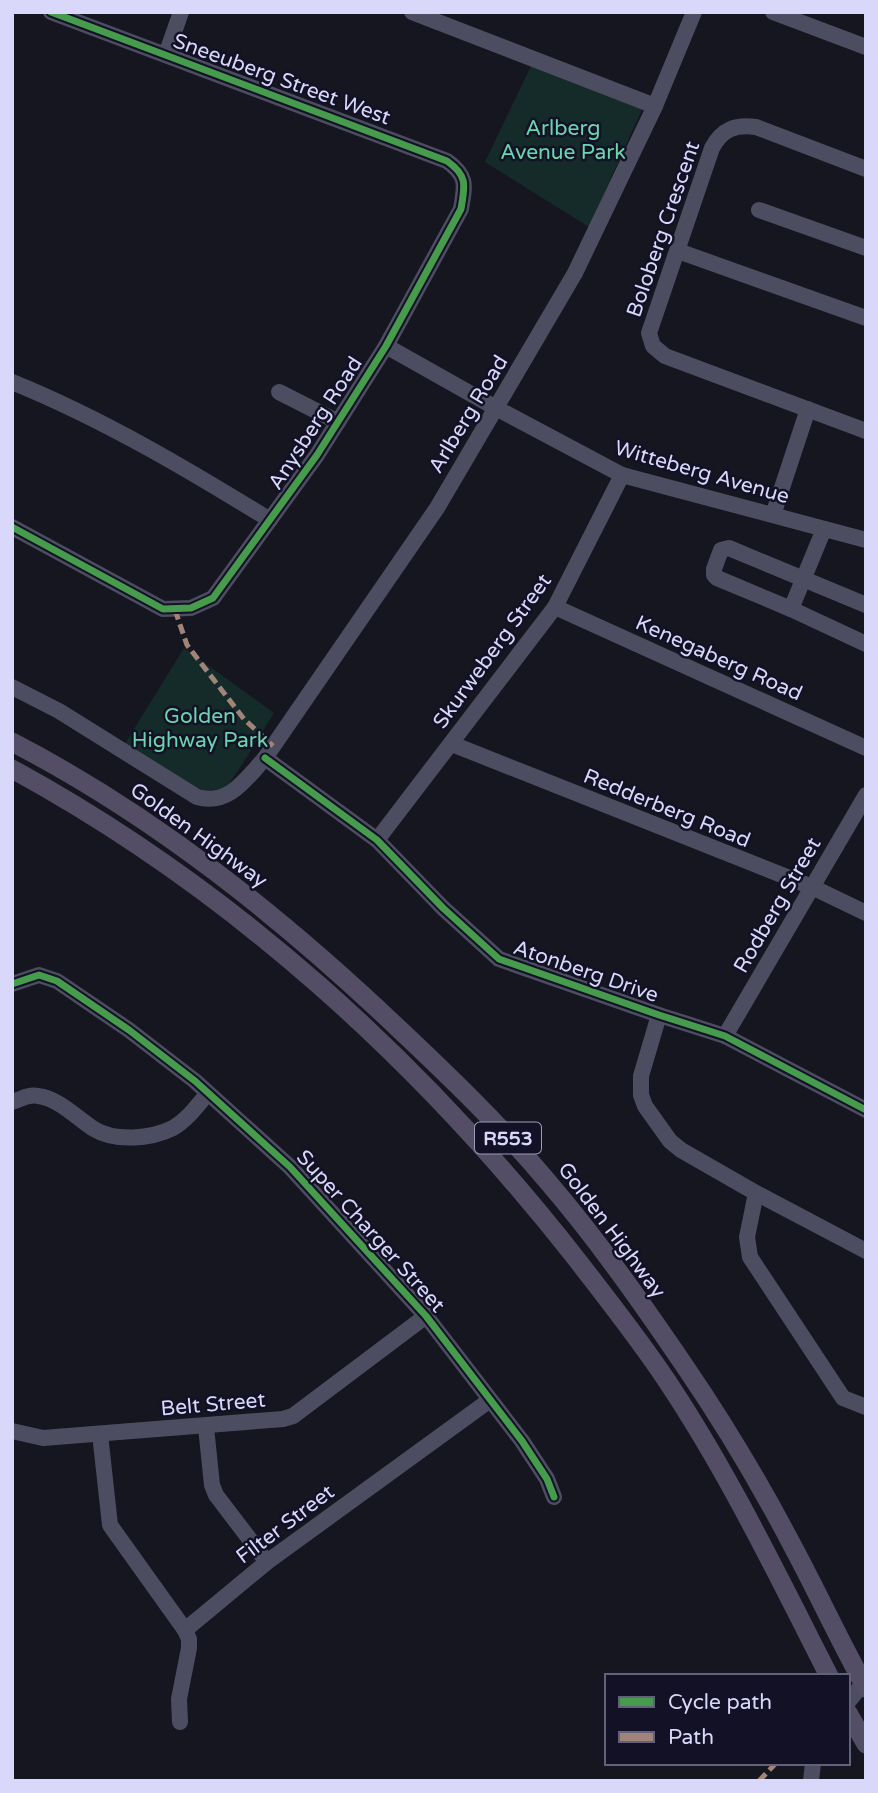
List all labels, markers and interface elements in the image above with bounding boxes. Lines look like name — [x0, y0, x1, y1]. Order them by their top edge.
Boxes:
street label: Sneeuberg Street West — [170, 28, 394, 130]
park label: Arlberg Avenue Park — [500, 116, 626, 165]
street label: Boloberg Crescent — [622, 138, 705, 320]
street label: Arlberg Road — [423, 351, 513, 478]
street label: Anysberg Road — [263, 352, 368, 495]
street label: Witteberg Avenue — [612, 436, 792, 509]
street label: Skurweberg Street — [428, 569, 557, 733]
street label: Kenegaberg Road — [631, 610, 806, 706]
park label: Golden Highway Park — [132, 704, 268, 753]
street label: Redderberg Road — [580, 764, 754, 853]
street label: Golden Highway — [125, 777, 272, 894]
street label: Rodberg Street — [728, 833, 826, 978]
street label: Atonberg Drive — [510, 935, 662, 1008]
road number: R553 — [475, 1122, 541, 1154]
street label: Super Charger Street — [291, 1145, 450, 1318]
street label: Golden Highway — [552, 1158, 671, 1303]
street label: Belt Street — [160, 1387, 266, 1422]
street label: Filter Street — [231, 1479, 339, 1569]
legend — [605, 1674, 850, 1765]
text: Cycle path — [668, 1690, 772, 1715]
text: Path — [668, 1725, 714, 1750]

